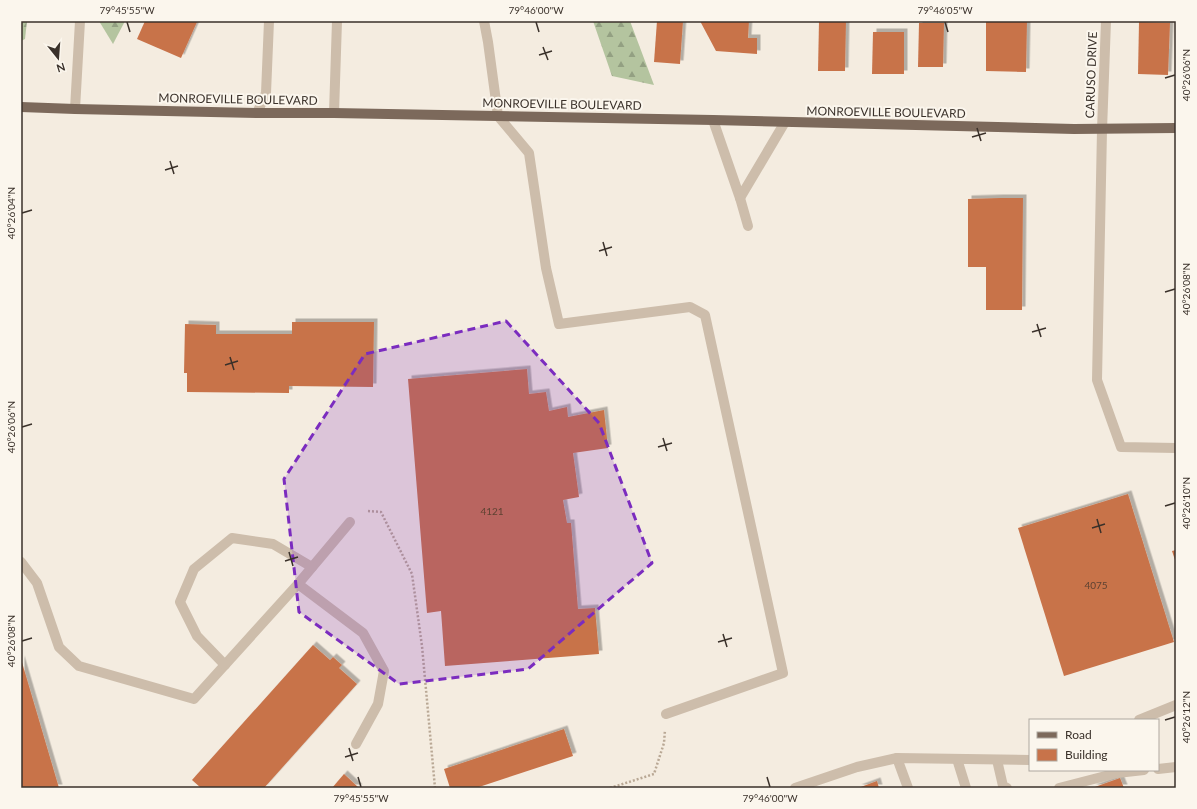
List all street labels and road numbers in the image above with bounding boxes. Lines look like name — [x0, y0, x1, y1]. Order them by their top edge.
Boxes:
street label: CARUSO DRIVE — [1082, 31, 1100, 119]
street label: MONROEVILLE BOULEVARD — [158, 90, 318, 108]
street label: MONROEVILLE BOULEVARD — [482, 95, 642, 113]
street label: MONROEVILLE BOULEVARD — [806, 103, 966, 121]

